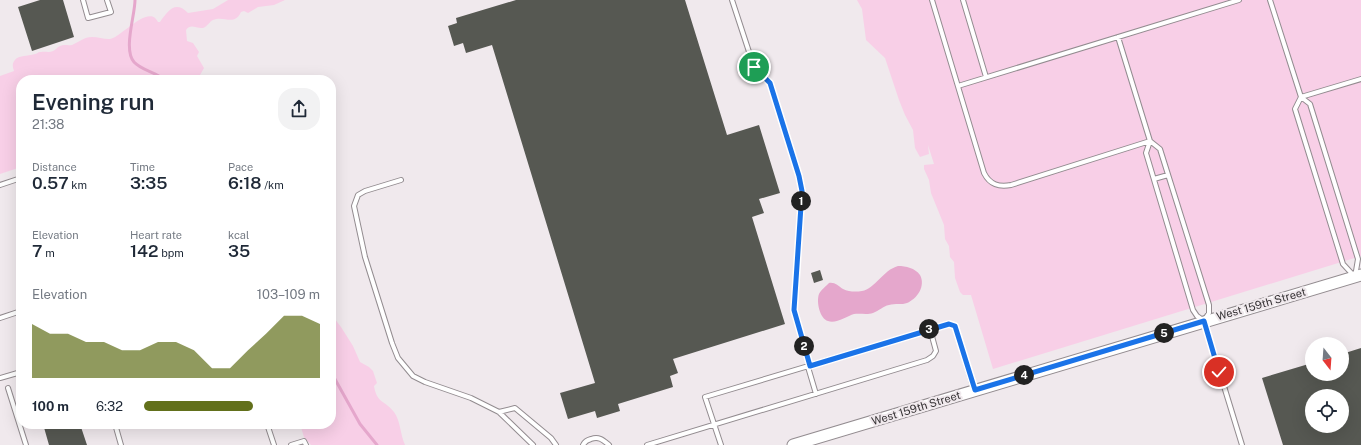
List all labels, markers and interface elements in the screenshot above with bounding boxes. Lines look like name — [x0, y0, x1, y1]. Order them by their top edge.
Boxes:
pin — [737, 50, 771, 84]
icon: arrive — [743, 56, 765, 78]
button: share — [278, 88, 320, 130]
text: Evening run — [32, 89, 154, 115]
text: 21:38 — [32, 117, 65, 132]
text: Distance — [32, 161, 77, 173]
text: Time — [130, 161, 155, 173]
text: Pace — [228, 161, 253, 173]
text: 0.57 — [32, 173, 69, 193]
text: 3:35 — [130, 173, 168, 193]
text: 6:18 — [228, 173, 262, 193]
text: km — [69, 179, 87, 191]
text: /km — [262, 179, 284, 191]
pin: 1 — [791, 191, 811, 211]
text: 1 — [799, 195, 803, 207]
text: Elevation — [32, 229, 79, 241]
text: Heart rate — [130, 229, 182, 241]
text: kcal — [228, 229, 249, 241]
text: 7 — [32, 241, 42, 261]
text: 142 — [130, 241, 159, 261]
text: 35 — [228, 241, 250, 261]
text: m — [42, 247, 55, 259]
text: bpm — [159, 247, 184, 259]
street label: West 159th Street — [1215, 285, 1307, 323]
text: Elevation — [32, 287, 87, 302]
text: 103–109 m — [257, 287, 320, 302]
pin: 3 — [919, 319, 939, 339]
text: 3 — [925, 323, 933, 335]
pin: 5 — [1154, 323, 1174, 343]
text: 5 — [1160, 327, 1168, 339]
pin: 2 — [794, 336, 814, 356]
north arrow — [1305, 337, 1349, 381]
map controls — [1305, 337, 1349, 433]
text: 2 — [801, 340, 808, 352]
pin — [1202, 355, 1236, 389]
icon: check — [1208, 361, 1230, 383]
pin: 4 — [1014, 365, 1034, 385]
text: 4 — [1020, 369, 1028, 381]
street label: West 159th Street — [870, 389, 962, 427]
button: locate — [1305, 389, 1349, 433]
text: 100 m — [32, 399, 69, 414]
text: 6:32 — [96, 399, 123, 414]

